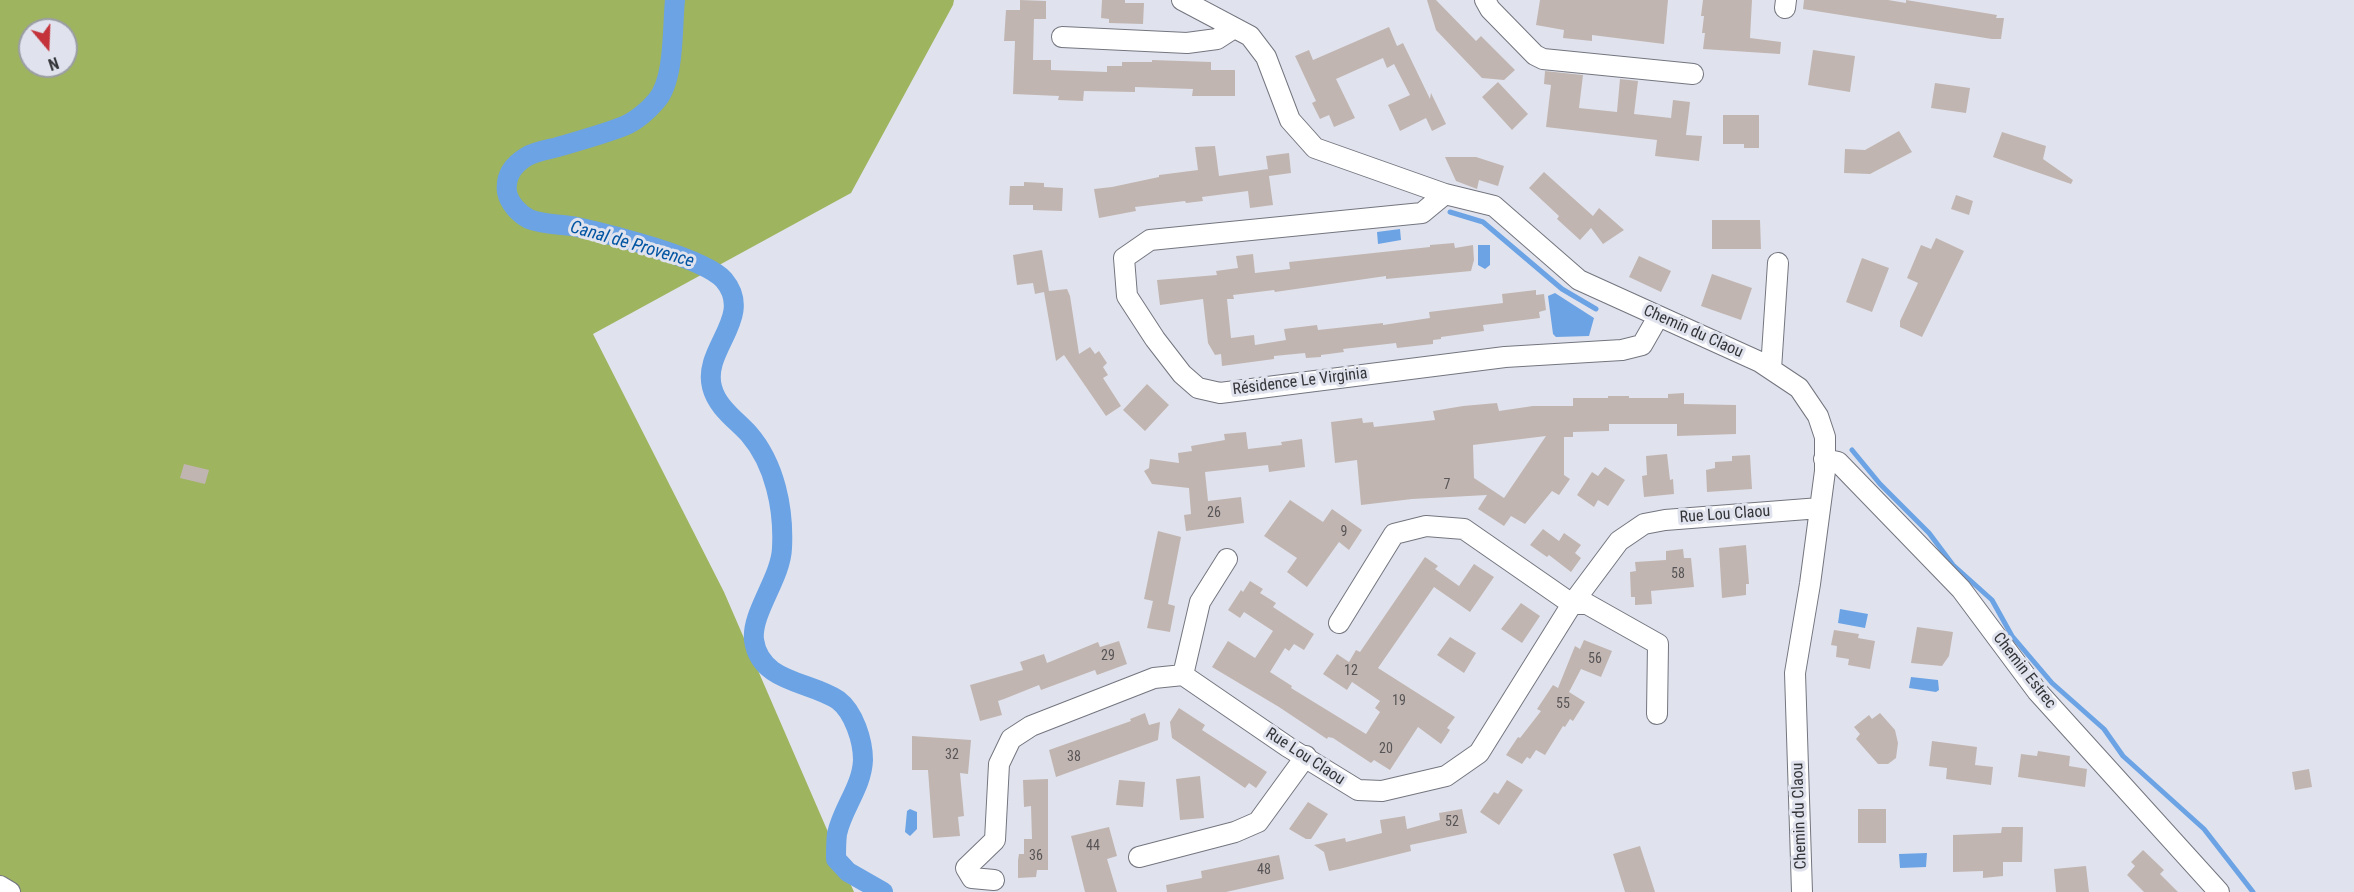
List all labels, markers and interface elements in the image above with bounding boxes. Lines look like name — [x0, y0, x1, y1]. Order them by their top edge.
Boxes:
north arrow — [18, 18, 78, 78]
text: N — [46, 53, 61, 74]
water label: Canal de Provence — [568, 217, 696, 273]
street label: Chemin du Claou — [1640, 301, 1746, 363]
street label: Résidence Le Virginia — [1232, 364, 1368, 400]
house number: 7 — [1444, 477, 1450, 493]
street label: Rue Lou Claou — [1679, 502, 1771, 528]
house number: 26 — [1207, 505, 1221, 521]
house number: 9 — [1341, 524, 1347, 540]
house number: 58 — [1671, 566, 1685, 582]
street label: Chemin Estrec — [1988, 629, 2060, 713]
house number: 29 — [1101, 648, 1115, 664]
house number: 56 — [1588, 651, 1602, 667]
house number: 12 — [1344, 663, 1358, 679]
house number: 19 — [1392, 693, 1406, 709]
house number: 55 — [1556, 696, 1570, 712]
street label: Rue Lou Claou — [1262, 724, 1348, 790]
house number: 20 — [1379, 741, 1393, 757]
house number: 32 — [945, 747, 959, 763]
house number: 38 — [1067, 749, 1081, 765]
street label: Chemin du Claou — [1789, 762, 1811, 870]
house number: 52 — [1445, 814, 1459, 830]
house number: 44 — [1086, 838, 1100, 854]
house number: 36 — [1029, 848, 1043, 864]
house number: 48 — [1257, 862, 1271, 878]

